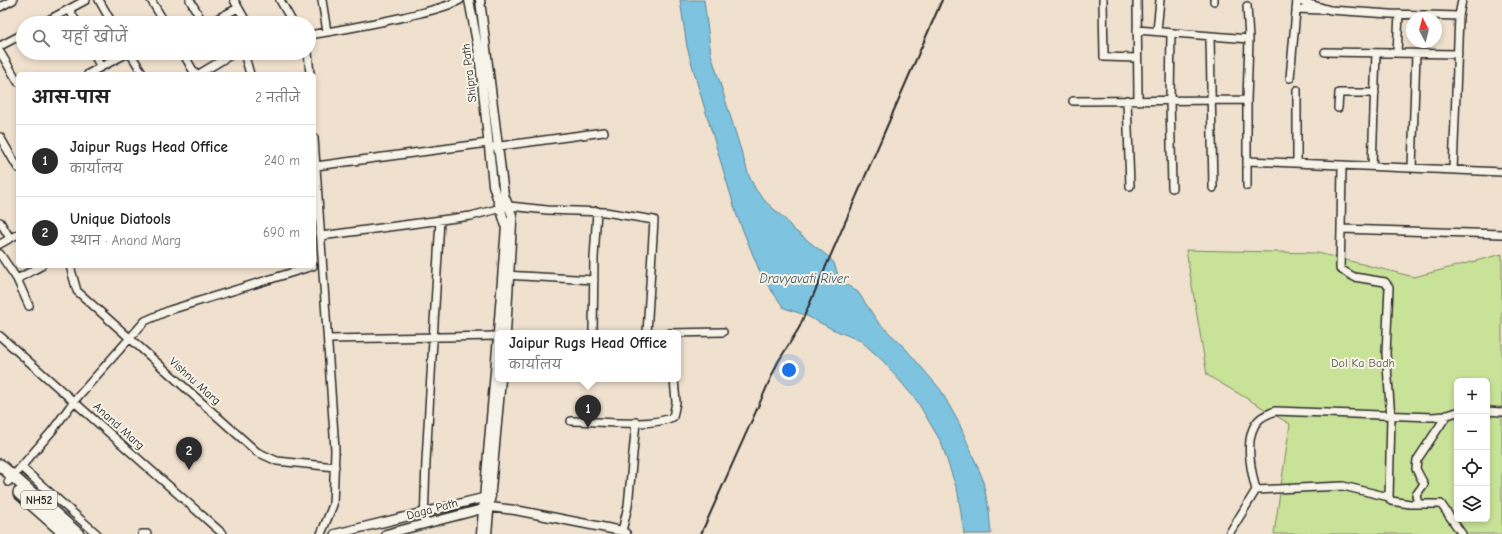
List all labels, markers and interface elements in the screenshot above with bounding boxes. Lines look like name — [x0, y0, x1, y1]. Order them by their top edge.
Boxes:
north arrow — [1406, 12, 1442, 48]
search box — [16, 16, 316, 60]
icon: search — [30, 27, 52, 49]
text: यहाँ खोजें — [62, 28, 128, 46]
street label: Shipra Path — [458, 43, 480, 103]
text: आस-पास — [32, 88, 110, 107]
text: 2 नतीजे — [255, 90, 300, 105]
text: Jaipur Rugs Head Office — [70, 138, 228, 156]
text: 1 — [42, 153, 48, 168]
text: 240 m — [264, 153, 300, 168]
text: कार्यालय — [70, 161, 123, 176]
text: Unique Diatools — [70, 210, 171, 228]
text: 2 — [42, 225, 48, 240]
text: 690 m — [263, 225, 300, 240]
text: स्थान · Anand Marg — [70, 233, 181, 248]
water label: Dravyavati River — [760, 271, 849, 286]
popup — [495, 330, 681, 382]
text: Jaipur Rugs Head Office — [509, 334, 667, 352]
street label: Vishnu Marg — [166, 354, 224, 408]
park label: Dol Ka Badh — [1331, 356, 1395, 370]
text: कार्यालय — [509, 357, 562, 372]
your location — [779, 360, 799, 380]
map controls — [1454, 378, 1490, 522]
button: + — [1454, 378, 1490, 414]
pin: 1 — [575, 395, 601, 428]
street label: Anand Marg — [91, 399, 147, 453]
button: − — [1454, 414, 1490, 450]
pin: 2 — [176, 437, 202, 470]
button: locate — [1454, 450, 1490, 486]
button: layers — [1454, 486, 1490, 522]
road number: NH52 — [21, 491, 57, 509]
street label: Daga Path — [405, 495, 459, 523]

